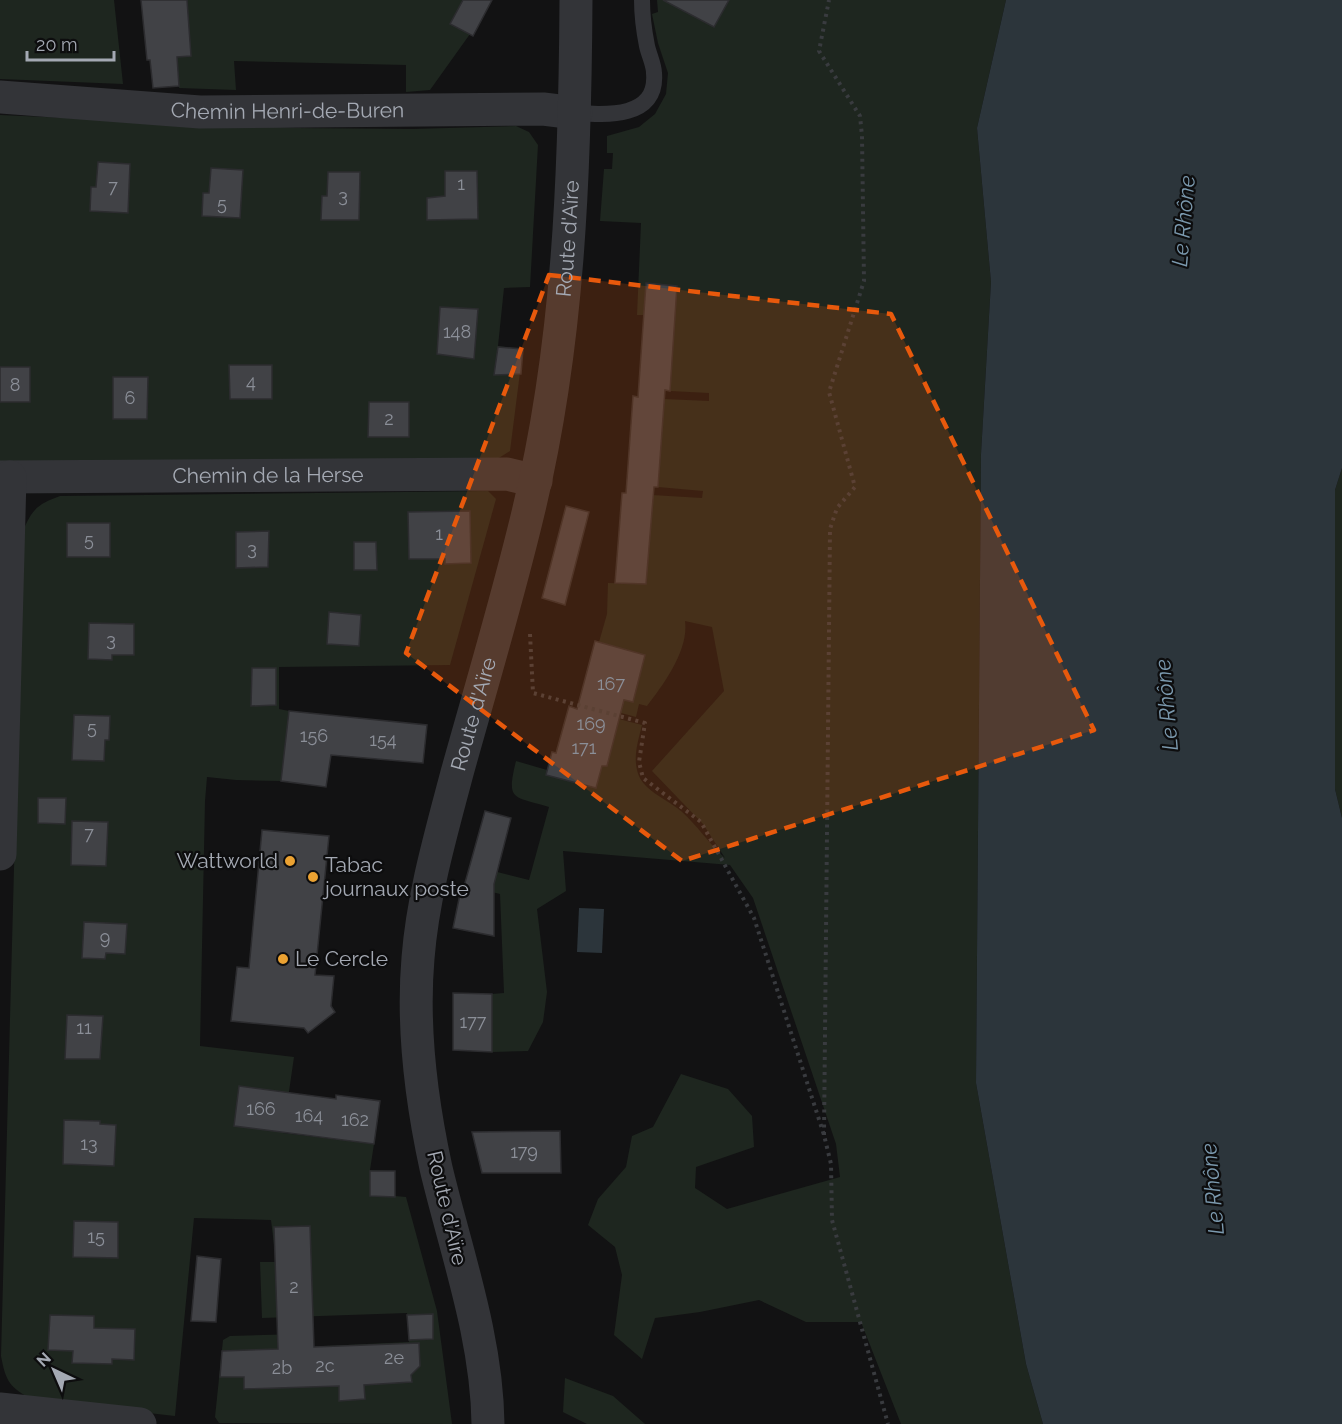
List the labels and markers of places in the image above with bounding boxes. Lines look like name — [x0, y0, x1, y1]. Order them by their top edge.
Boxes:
place label: Wattworld — [176, 848, 278, 873]
place label: Tabac journaux poste — [322, 852, 469, 901]
marker: Wattworld — [283, 854, 297, 868]
marker: Tabac journaux poste — [306, 870, 320, 884]
place label: Le Cercle — [295, 946, 388, 971]
marker: Le Cercle — [276, 952, 290, 966]

